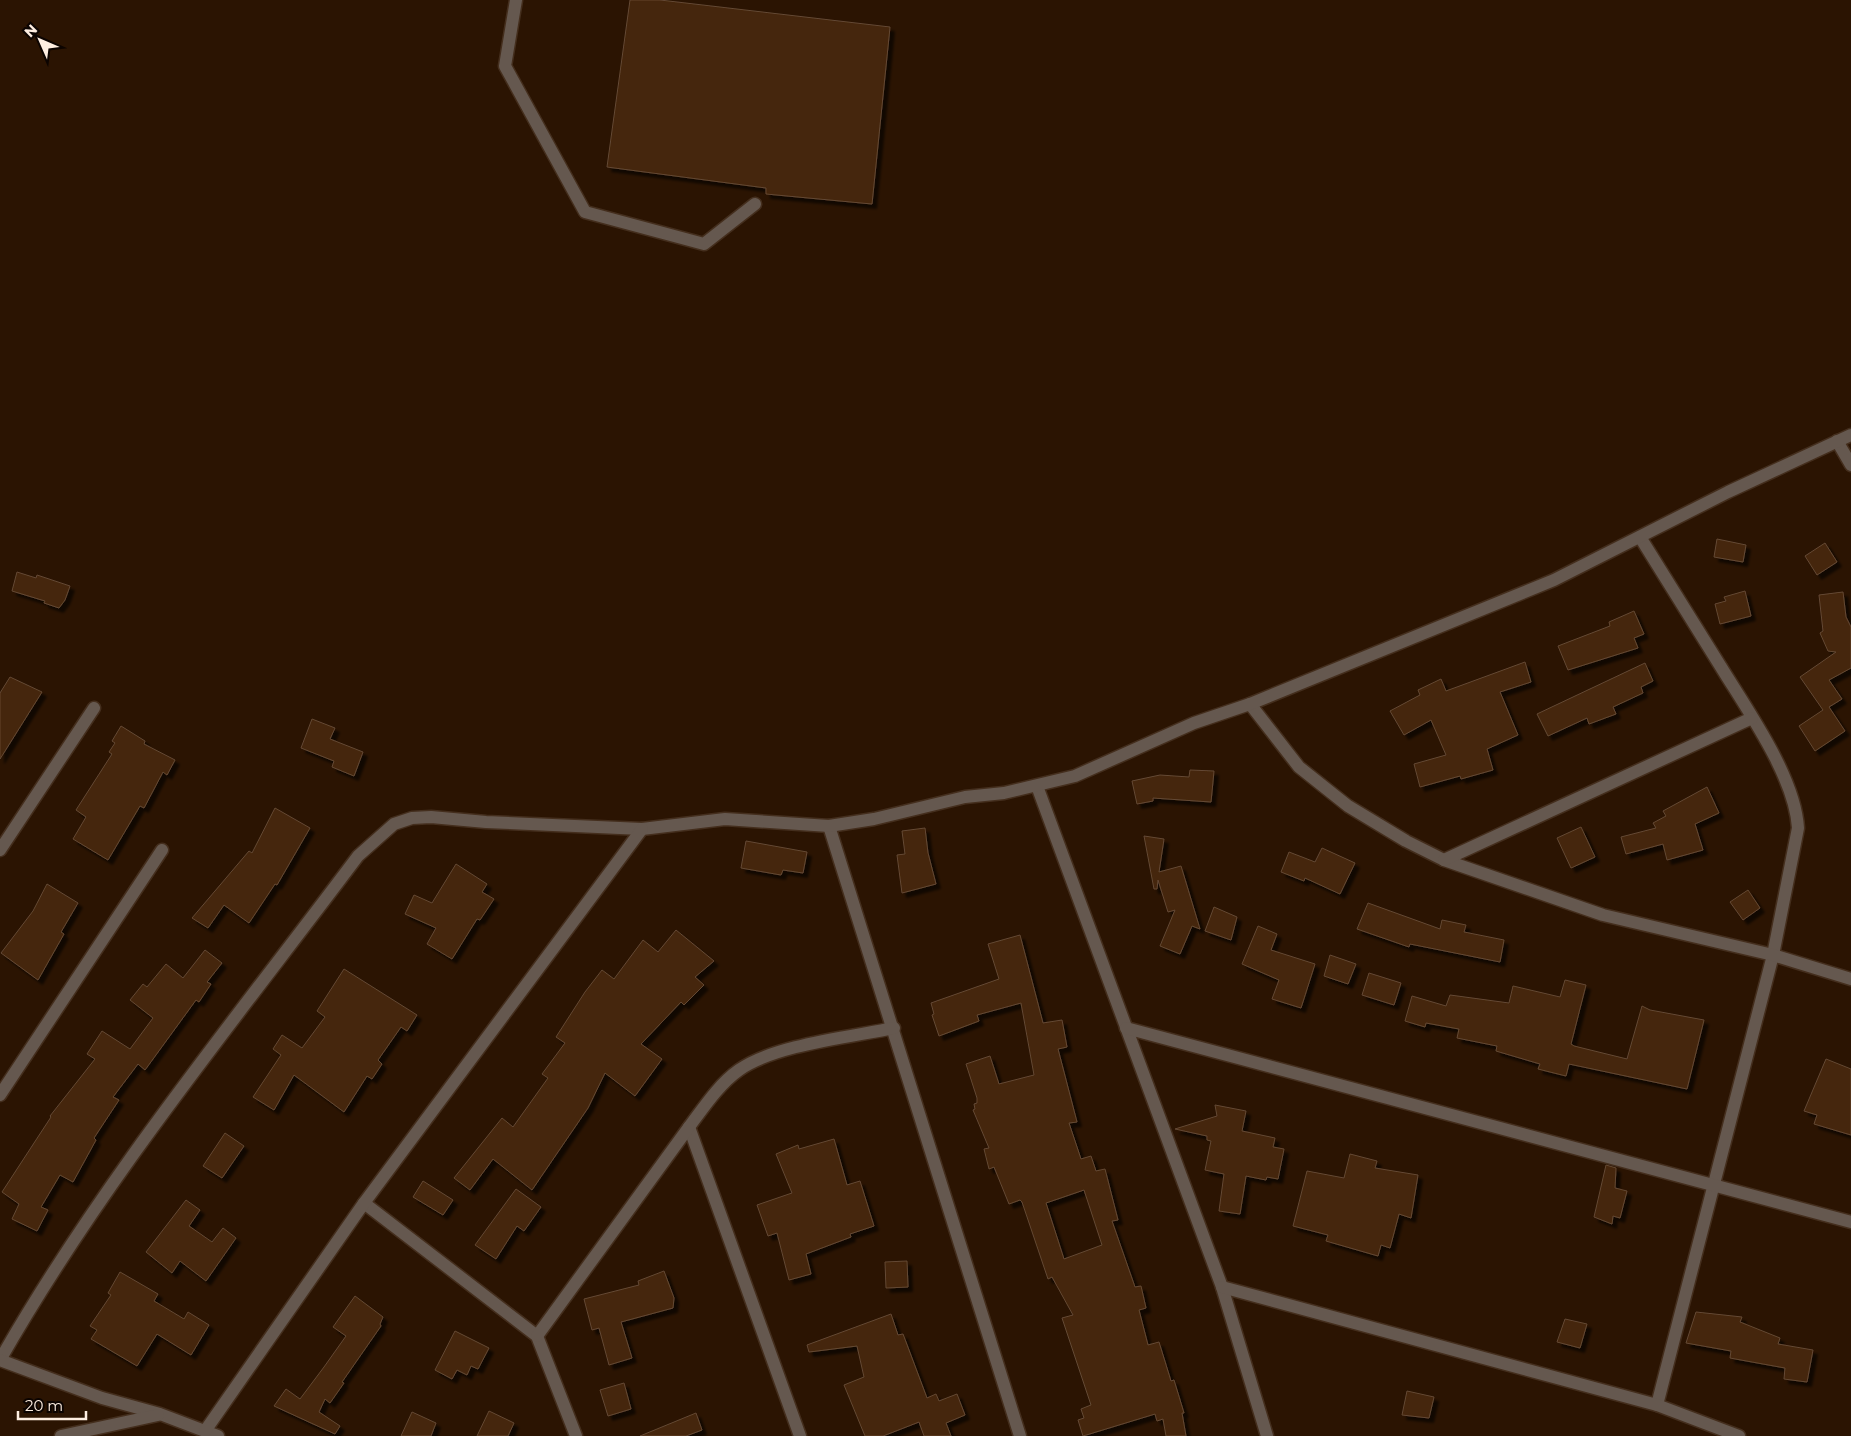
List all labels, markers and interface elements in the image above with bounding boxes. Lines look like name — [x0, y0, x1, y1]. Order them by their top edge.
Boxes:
north arrow — [15, 15, 65, 65]
text: N — [20, 20, 41, 41]
scale bar — [18, 1388, 85, 1420]
text: 20 m — [25, 1396, 63, 1415]

